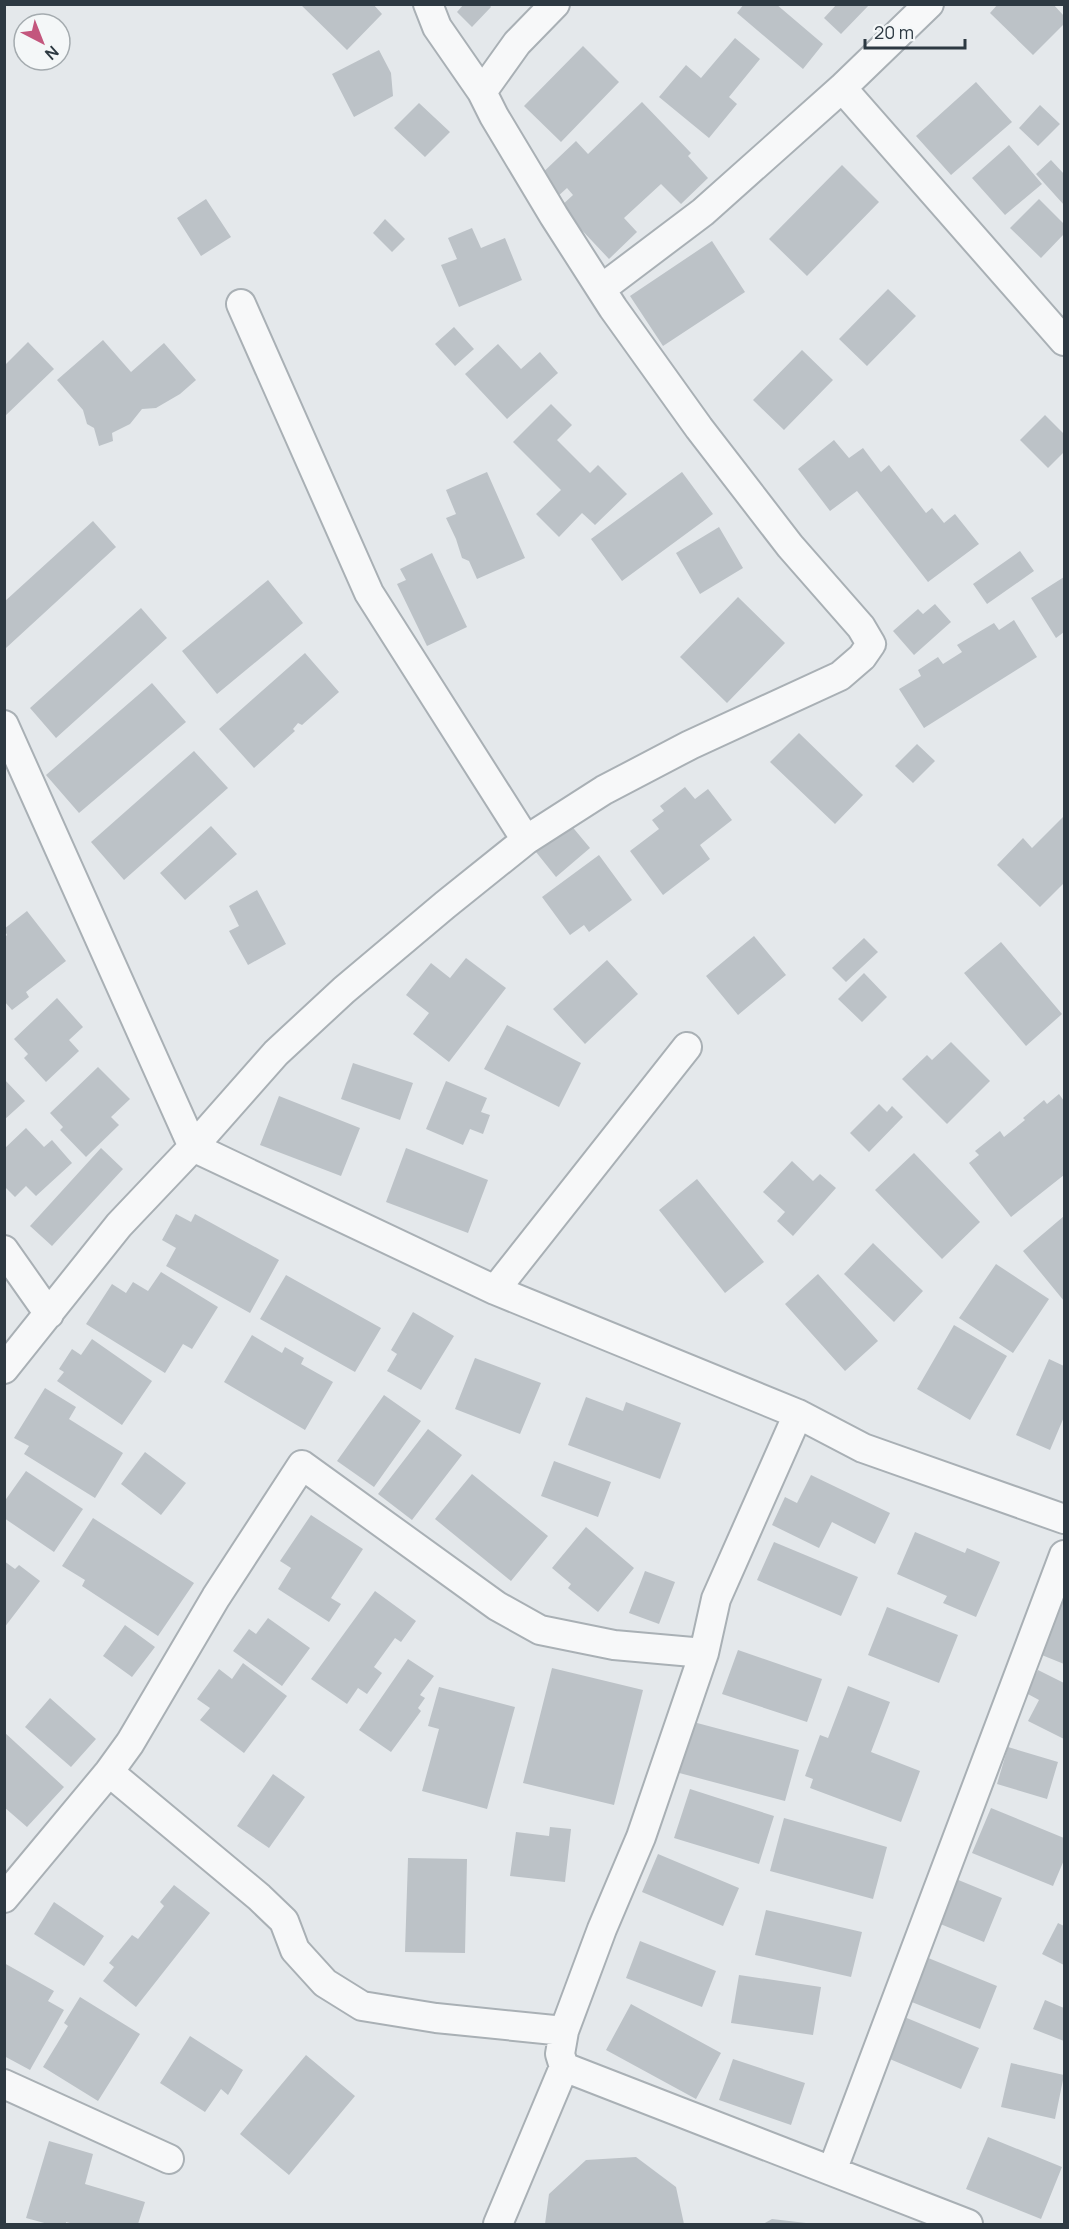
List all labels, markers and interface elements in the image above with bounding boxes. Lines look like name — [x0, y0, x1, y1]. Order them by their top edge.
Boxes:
north arrow — [12, 12, 72, 72]
scale bar — [865, 12, 966, 50]
text: 20 m — [874, 20, 914, 44]
text: N — [40, 41, 64, 65]

